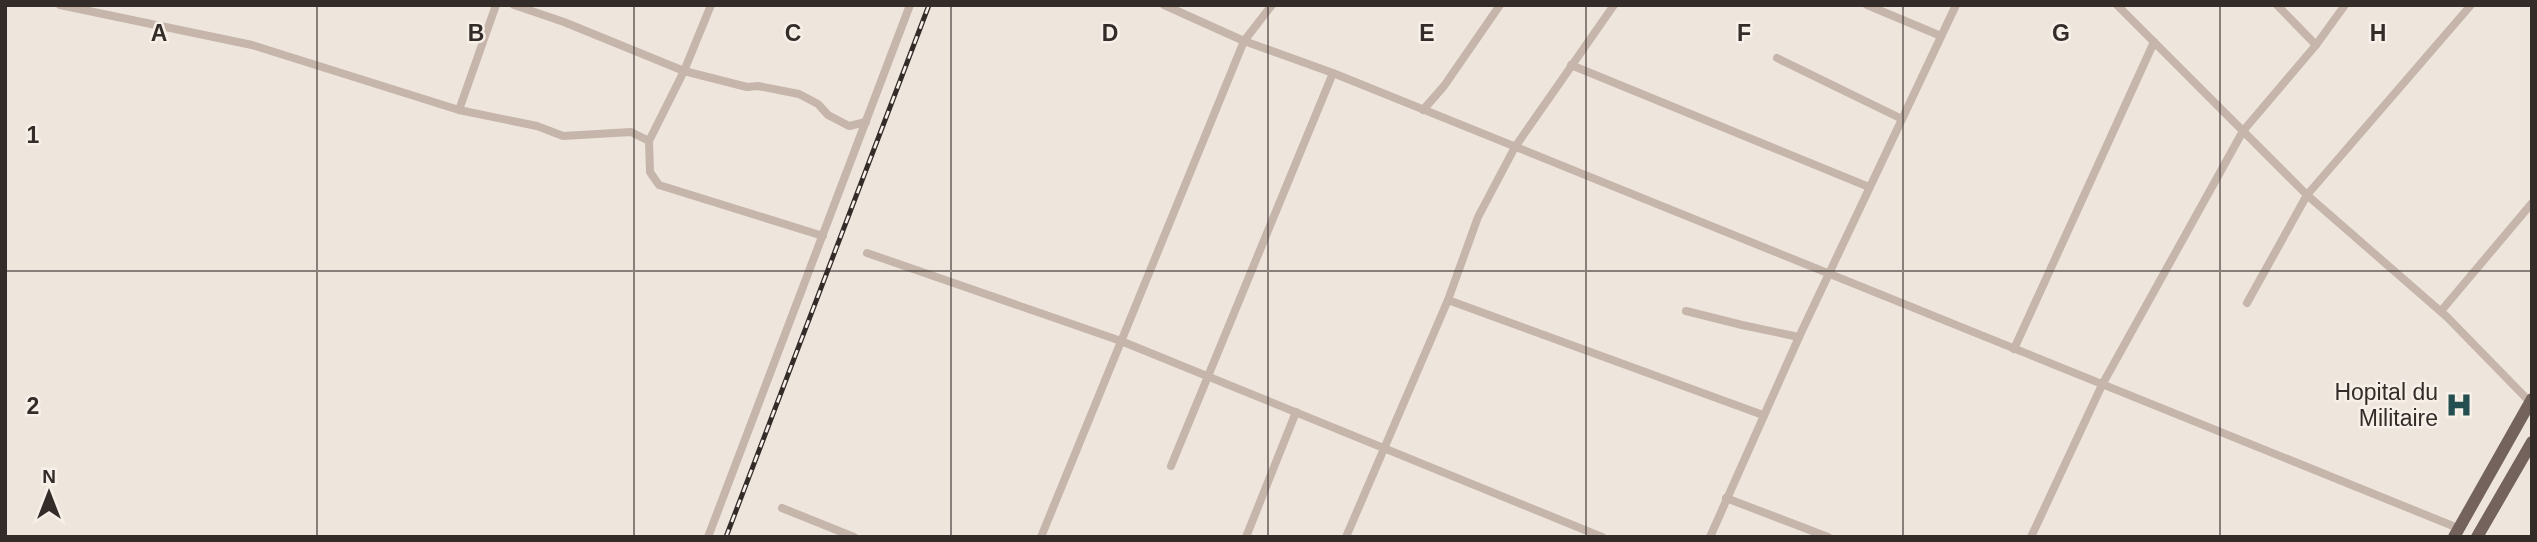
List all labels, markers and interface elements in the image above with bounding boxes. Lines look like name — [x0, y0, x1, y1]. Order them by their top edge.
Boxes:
text: A — [151, 20, 167, 46]
text: B — [468, 20, 484, 46]
text: C — [785, 20, 801, 46]
text: D — [1102, 20, 1118, 46]
text: E — [1419, 20, 1435, 46]
text: F — [1737, 20, 1751, 46]
text: G — [2052, 20, 2070, 46]
text: H — [2370, 20, 2386, 46]
text: 1 — [27, 122, 40, 148]
place label: Hopital du Militaire — [2334, 379, 2438, 431]
hospital icon: Hopital du Militaire — [2444, 390, 2474, 420]
text: 2 — [27, 393, 39, 419]
north arrow — [14, 458, 84, 528]
text: N — [42, 466, 56, 487]

